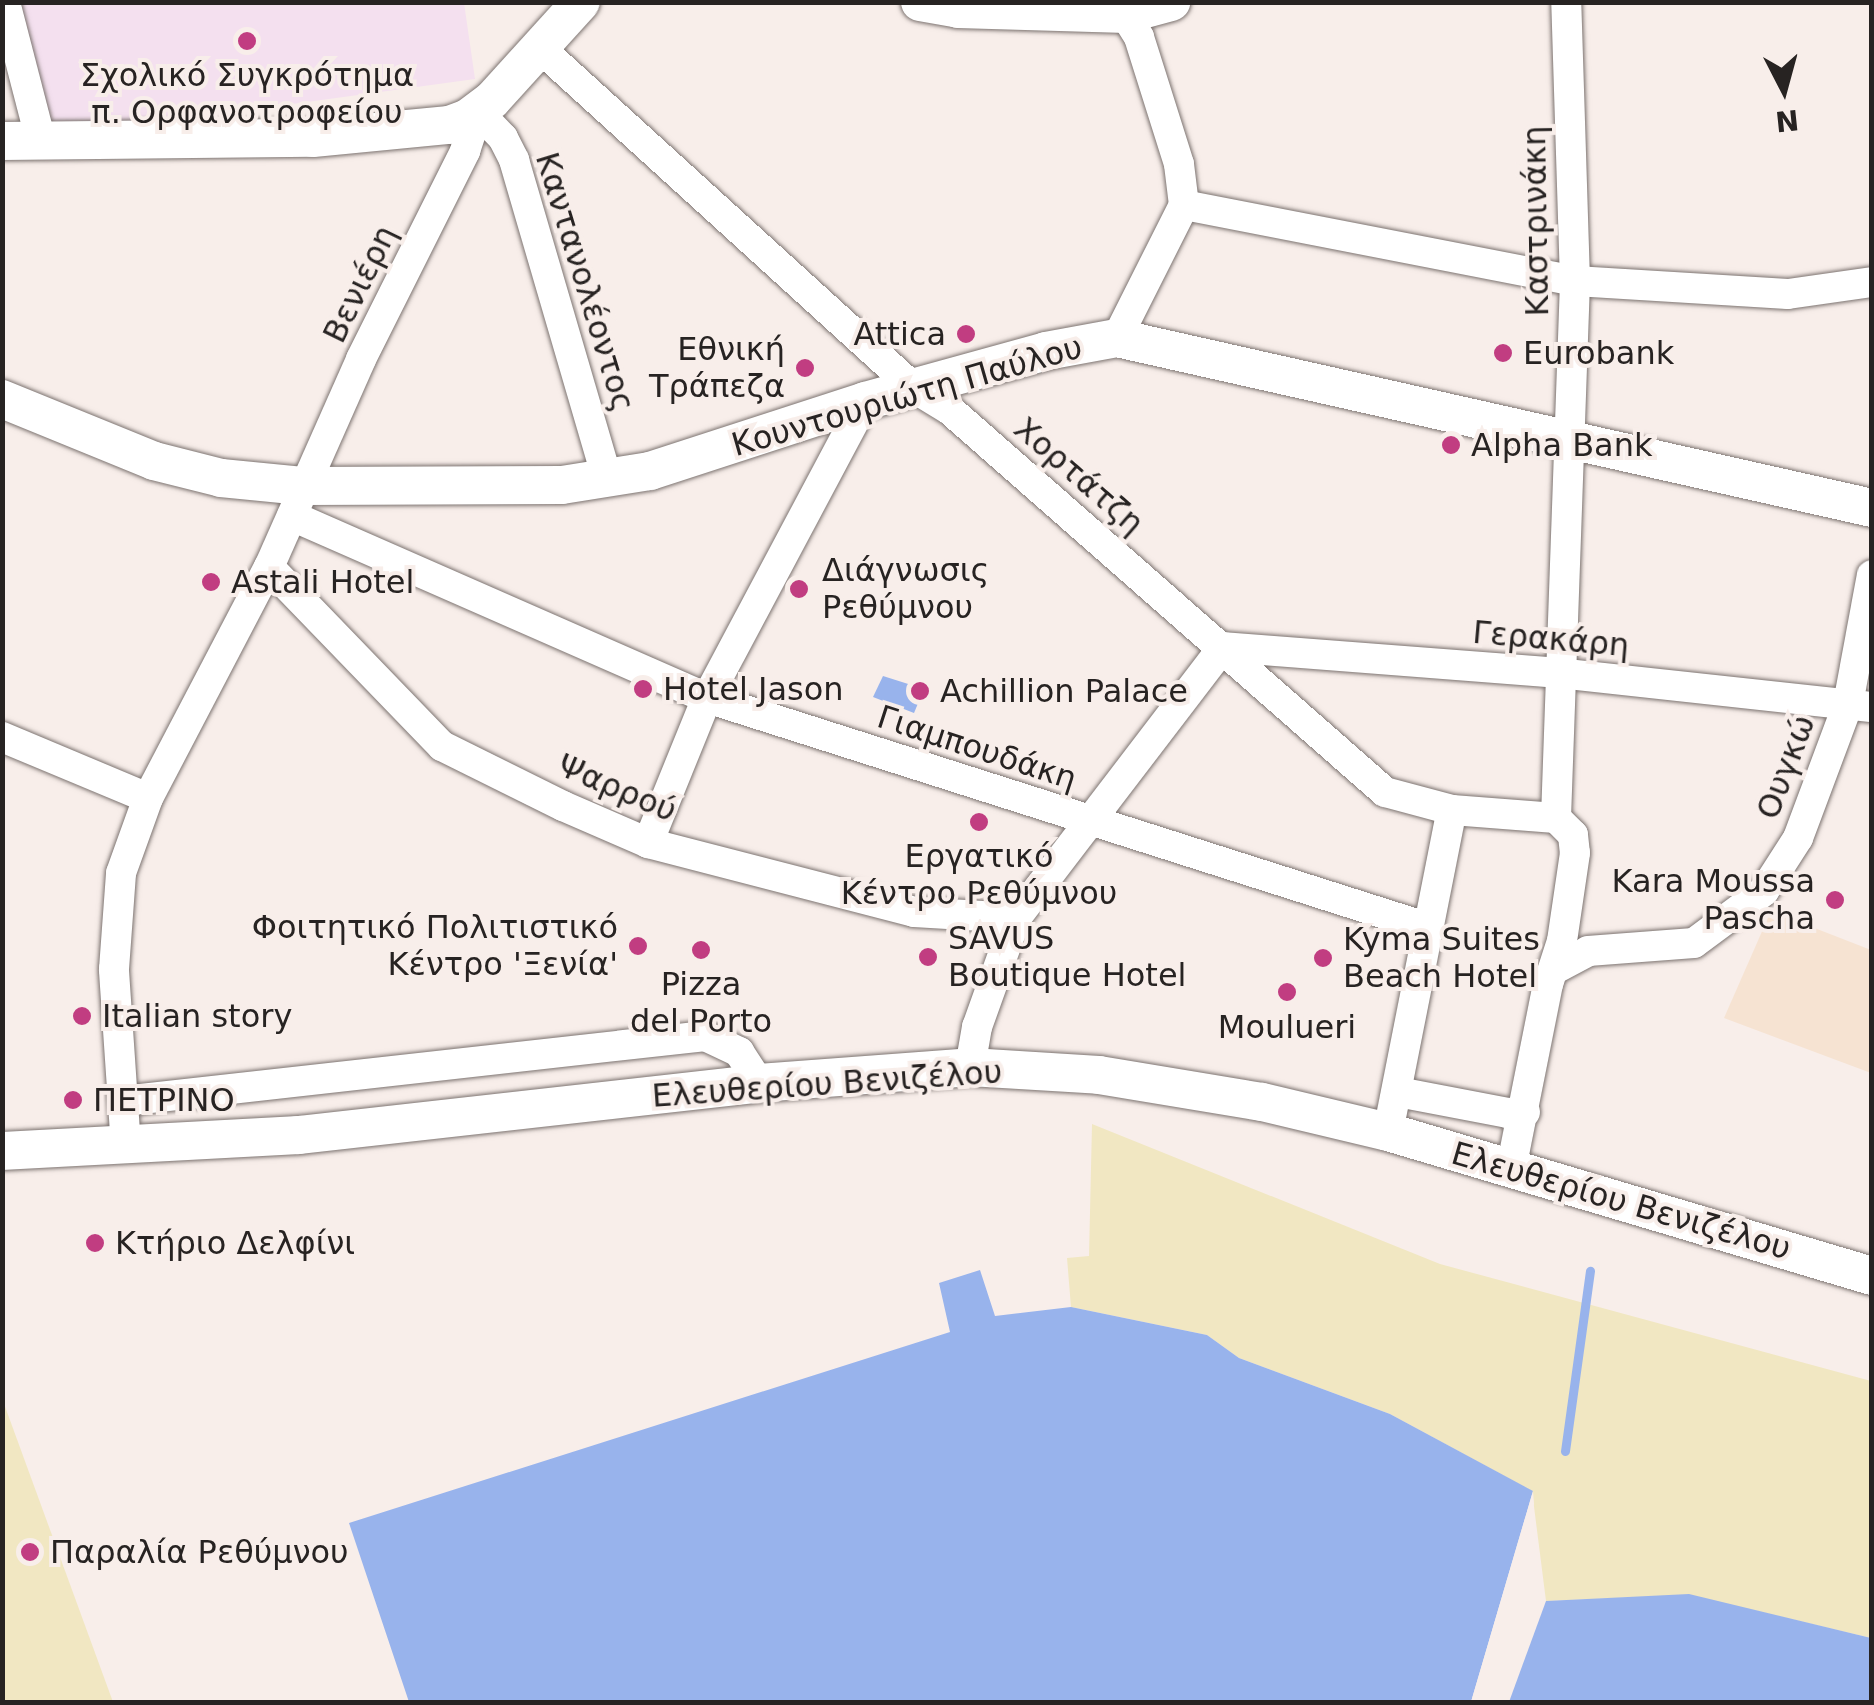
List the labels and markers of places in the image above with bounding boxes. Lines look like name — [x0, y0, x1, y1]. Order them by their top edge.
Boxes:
marker: Σχολικό Συγκρότημα π. Ορφανοτροφείου — [236, 30, 258, 52]
place label: Σχολικό Συγκρότημα π. Ορφανοτροφείου — [80, 57, 414, 132]
place label: Attica — [853, 315, 946, 353]
marker: Attica — [955, 323, 977, 345]
place label: Εθνική Τράπεζα — [649, 331, 785, 406]
place label: Eurobank — [1523, 334, 1674, 372]
marker: Eurobank — [1492, 342, 1514, 364]
marker: Εθνική Τράπεζα — [794, 357, 816, 379]
place label: Alpha Bank — [1471, 426, 1653, 464]
marker: Alpha Bank — [1440, 434, 1462, 456]
place label: Διάγνωσις Ρεθύμνου — [822, 552, 989, 627]
place label: Astali Hotel — [231, 563, 414, 601]
marker: Astali Hotel — [200, 571, 222, 593]
marker: Διάγνωσις Ρεθύμνου — [786, 576, 812, 602]
place label: Hotel Jason — [663, 670, 844, 708]
place label: Achillion Palace — [940, 672, 1188, 710]
marker: Hotel Jason — [632, 678, 654, 700]
marker: Achillion Palace — [909, 680, 931, 702]
marker: Εργατικό Κέντρο Ρεθύμνου — [968, 811, 990, 833]
place label: Εργατικό Κέντρο Ρεθύμνου — [841, 838, 1117, 913]
place label: Kara Moussa Pascha — [1612, 863, 1815, 938]
marker: Kara Moussa Pascha — [1824, 889, 1846, 911]
place label: Φοιτητικό Πολιτιστικό Κέντρο 'Ξενία' — [252, 909, 618, 984]
place label: SAVUS Boutique Hotel — [948, 920, 1186, 995]
place label: Kyma Suites Beach Hotel — [1343, 921, 1540, 996]
marker: Φοιτητικό Πολιτιστικό Κέντρο 'Ξενία' — [627, 935, 649, 957]
marker: Pizza del Porto — [690, 939, 712, 961]
marker: SAVUS Boutique Hotel — [917, 946, 939, 968]
marker: Kyma Suites Beach Hotel — [1312, 947, 1334, 969]
place label: Pizza del Porto — [630, 966, 772, 1041]
marker: Moulueri — [1276, 981, 1298, 1003]
place label: Italian story — [102, 997, 292, 1035]
marker: Italian story — [71, 1005, 93, 1027]
place label: Moulueri — [1218, 1008, 1356, 1046]
place label: ПETPINO — [93, 1081, 235, 1119]
marker: ПETPINO — [62, 1089, 84, 1111]
place label: Κτήριο Δελφίνι — [115, 1224, 355, 1262]
marker: Κτήριο Δελφίνι — [84, 1232, 106, 1254]
place label: Παραλία Ρεθύμνου — [50, 1533, 349, 1571]
marker: Παραλία Ρεθύμνου — [19, 1541, 41, 1563]

